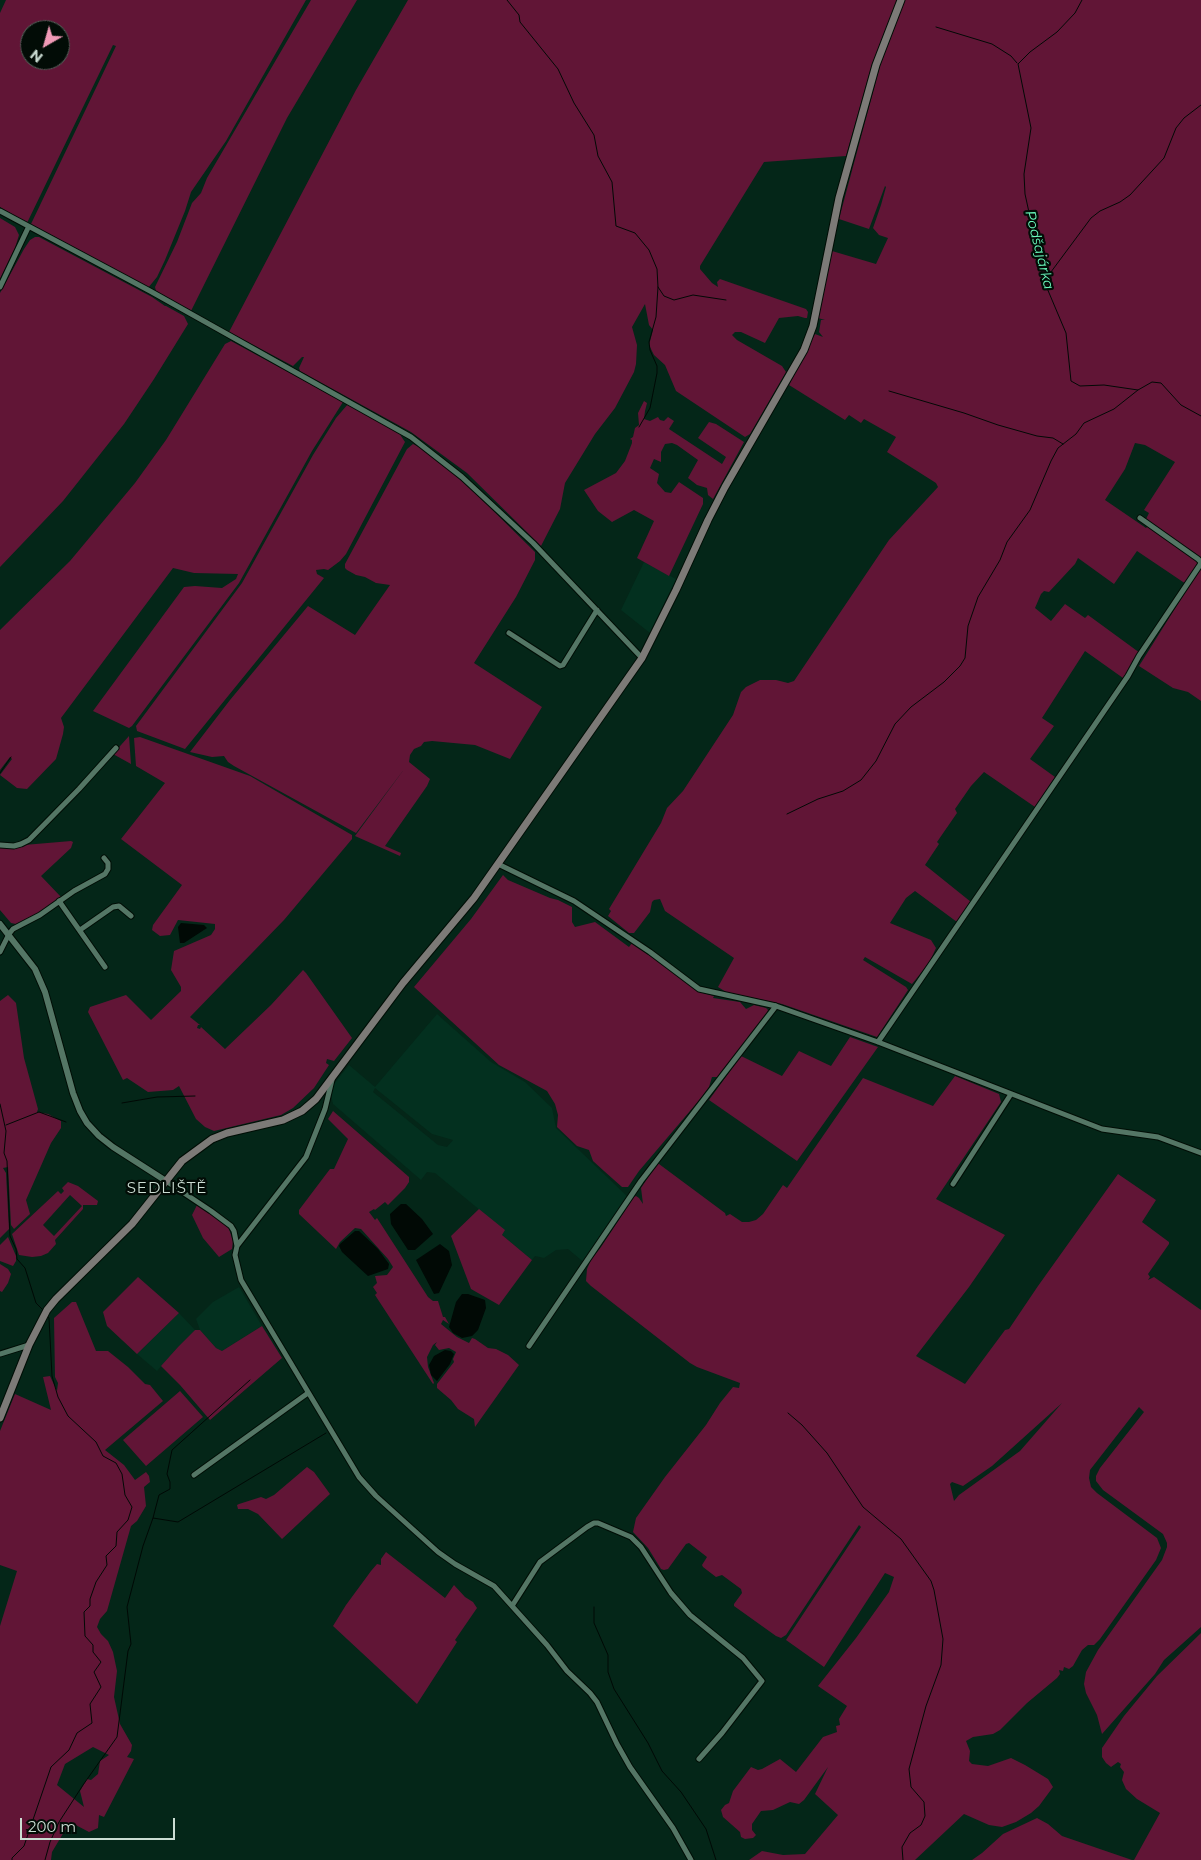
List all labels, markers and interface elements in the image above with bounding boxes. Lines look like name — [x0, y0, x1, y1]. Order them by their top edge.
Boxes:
north arrow — [20, 20, 70, 70]
text: N — [26, 45, 46, 67]
water label: Podšajárka — [1021, 209, 1057, 291]
district label: SEDLIŠTĚ — [126, 1180, 208, 1198]
scale bar — [22, 1808, 178, 1840]
text: 200 m — [28, 1817, 76, 1836]

